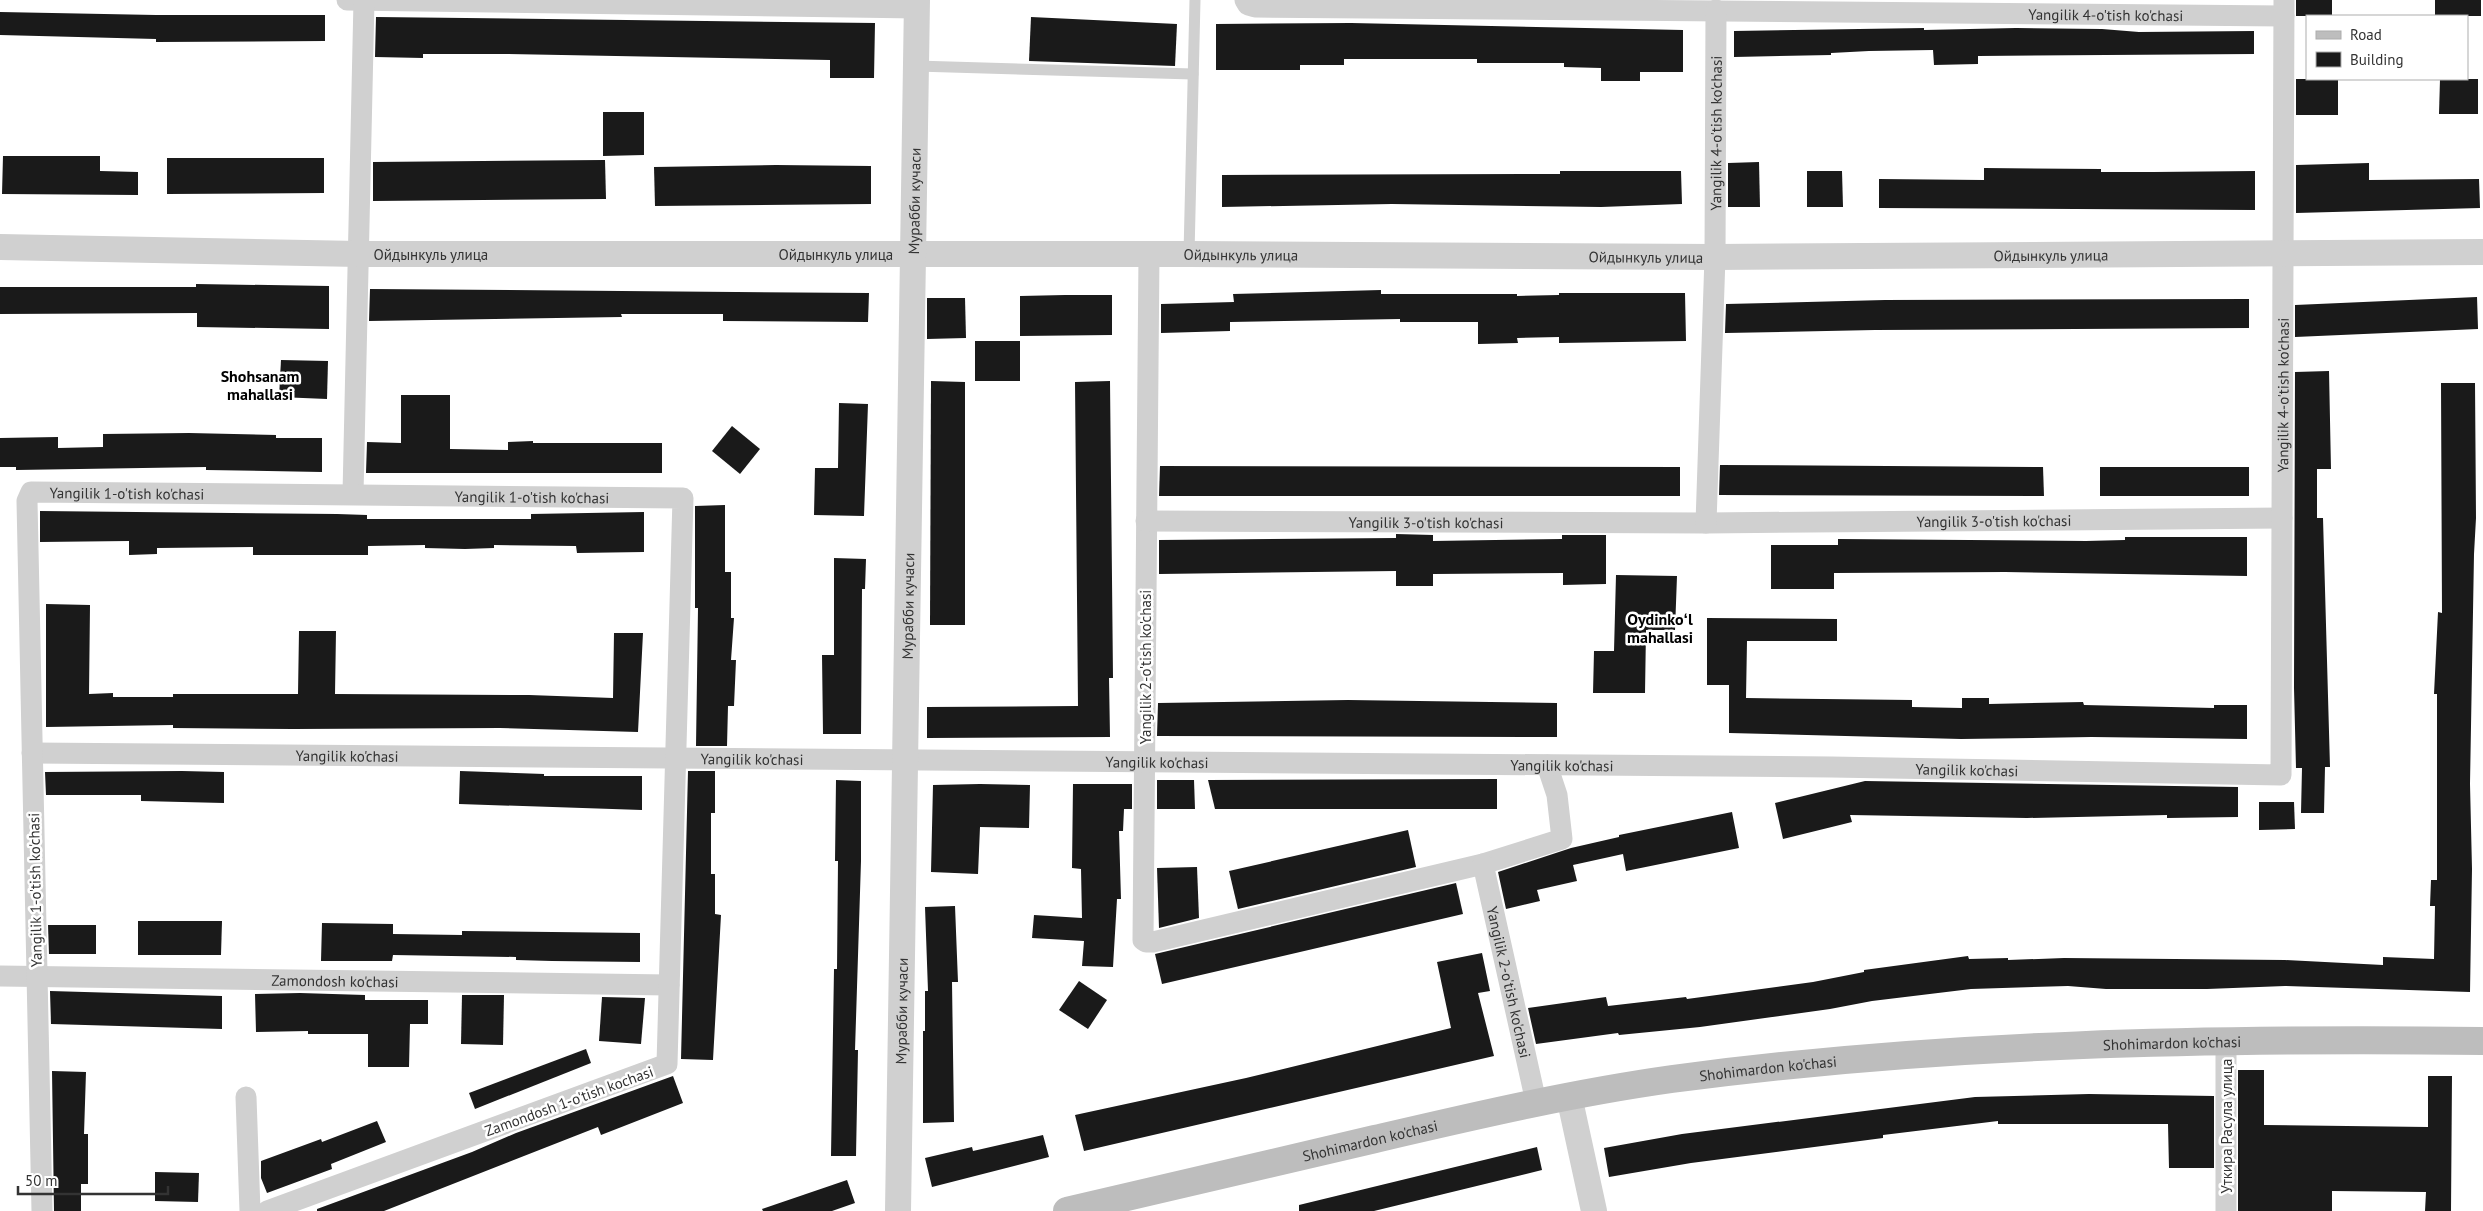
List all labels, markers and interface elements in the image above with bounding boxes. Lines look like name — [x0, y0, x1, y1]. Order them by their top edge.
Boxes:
street label: Yangilik 4-o'tish ko'chasi — [2028, 4, 2183, 25]
legend — [2306, 15, 2468, 80]
text: Road — [2350, 25, 2382, 44]
text: Building — [2350, 50, 2404, 69]
street label: Yangilik 4-o'tish ko'chasi — [1706, 56, 1725, 211]
street label: Мурабби кучаси — [904, 148, 924, 255]
street label: Ойдынкуль улица — [374, 245, 488, 264]
street label: Ойдынкуль улица — [779, 245, 893, 264]
street label: Ойдынкуль улица — [1184, 245, 1298, 264]
street label: Ойдынкуль улица — [1993, 245, 2108, 265]
street label: Ойдынкуль улица — [1588, 247, 1703, 266]
street label: Yangilik 4-o'tish ko'chasi — [2273, 318, 2292, 473]
district label: Shohsanam mahallasi — [221, 366, 299, 404]
street label: Yangilik 1-o'tish ko'chasi — [49, 483, 205, 503]
street label: Yangilik 1-o'tish ko'chasi — [454, 486, 610, 507]
street label: Yangilik 3-o'tish ko'chasi — [1916, 510, 2072, 531]
street label: Yangilik 3-o'tish ko'chasi — [1349, 512, 1503, 532]
street label: Мурабби кучаси — [897, 553, 918, 660]
street label: Yangilik 2-o'tish ko'chasi — [1136, 590, 1155, 744]
district label: Oydinkoʻl mahallasi — [1627, 609, 1693, 647]
street label: Yangilik ko'chasi — [295, 746, 399, 765]
street label: Yangilik ko'chasi — [700, 749, 804, 769]
street label: Yangilik ko'chasi — [1105, 752, 1209, 772]
street label: Yangilik ko'chasi — [1510, 755, 1614, 775]
street label: Yangilik ko'chasi — [1915, 759, 2019, 780]
street label: Yangilik 1-o'tish ko'chasi — [24, 813, 46, 967]
street label: Yangilik 2-o'tish ko'chasi — [1483, 904, 1535, 1060]
street label: Мурабби кучаси — [891, 958, 911, 1065]
street label: Zamondosh ko'chasi — [271, 970, 399, 991]
street label: Shohimardon ko'chasi — [2103, 1032, 2241, 1054]
street label: Shohimardon ko'chasi — [1698, 1051, 1838, 1085]
street label: Уткира Расула улица — [2217, 1059, 2236, 1193]
street label: Zamondosh 1-o'tish kochasi — [482, 1062, 656, 1140]
street label: Shohimardon ko'chasi — [1300, 1115, 1439, 1165]
scale bar — [18, 1164, 168, 1196]
text: 50 m — [25, 1171, 58, 1190]

